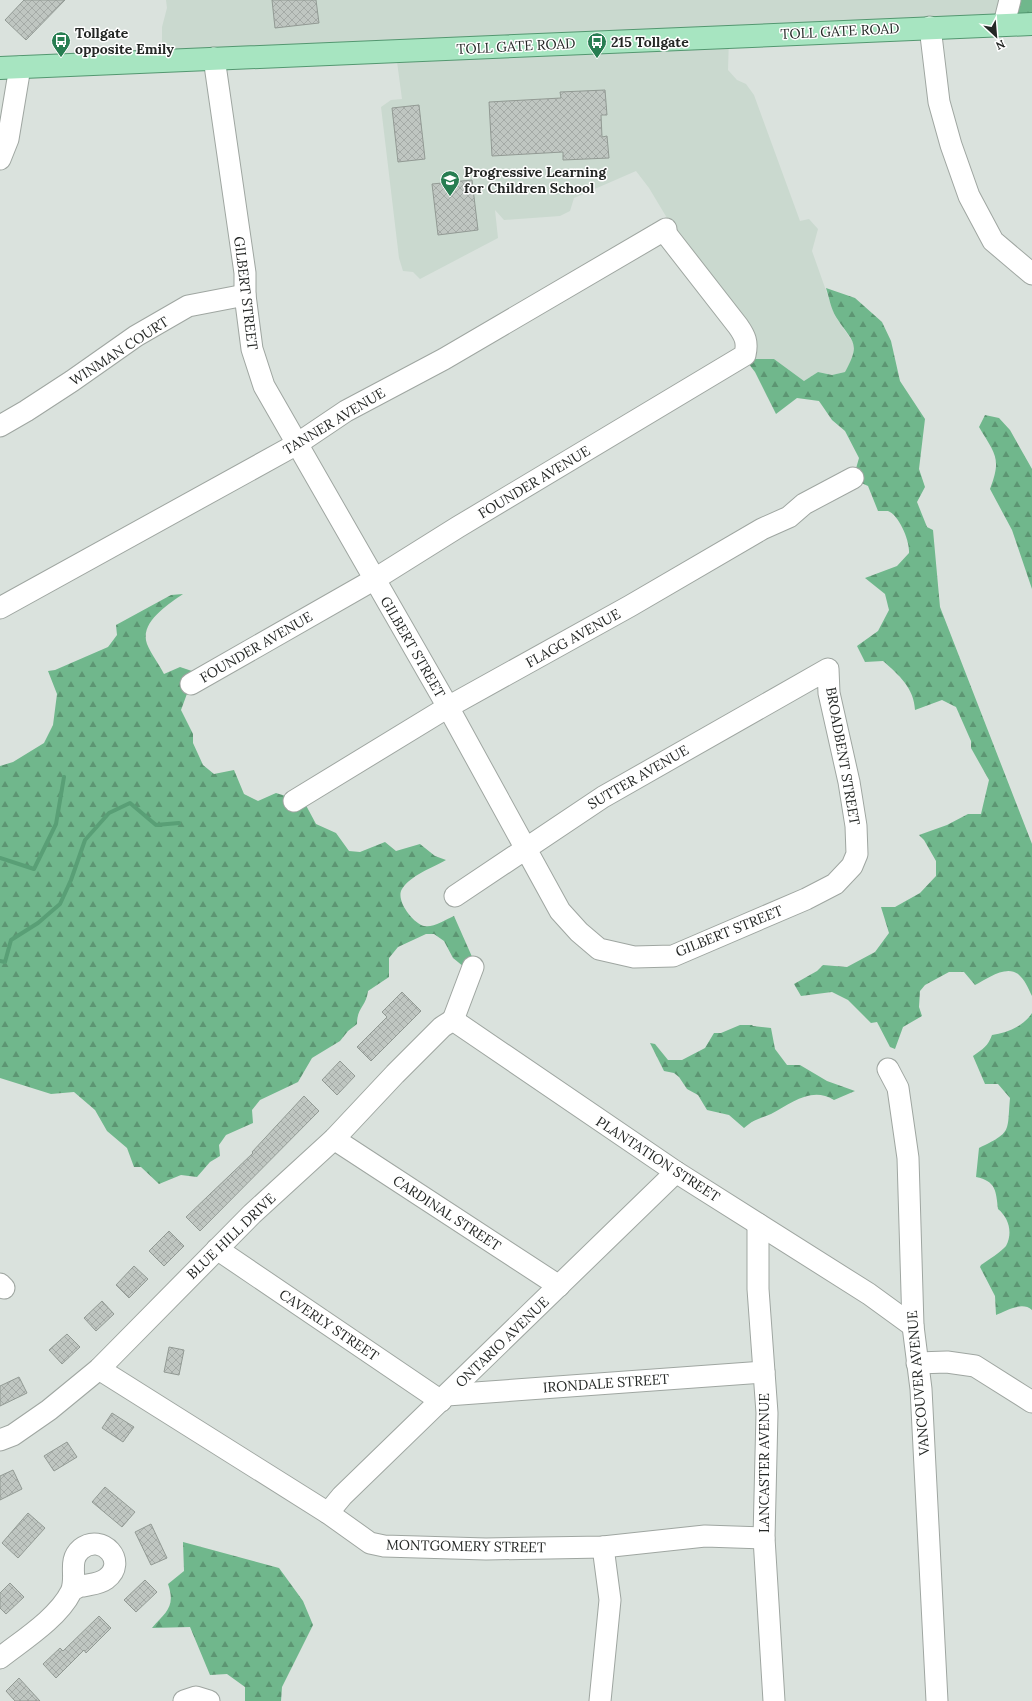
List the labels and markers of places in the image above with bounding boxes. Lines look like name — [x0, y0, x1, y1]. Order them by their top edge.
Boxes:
place label: Tollgate opposite Emily — [75, 24, 174, 58]
bus stop icon: Tollgate opposite Emily — [50, 30, 72, 58]
bus stop icon: 215 Tollgate — [586, 31, 608, 59]
place label: 215 Tollgate — [611, 33, 689, 51]
place label: Progressive Learning for Children School — [464, 163, 608, 197]
school or university icon: Progressive Learning for Children School — [439, 169, 461, 197]

